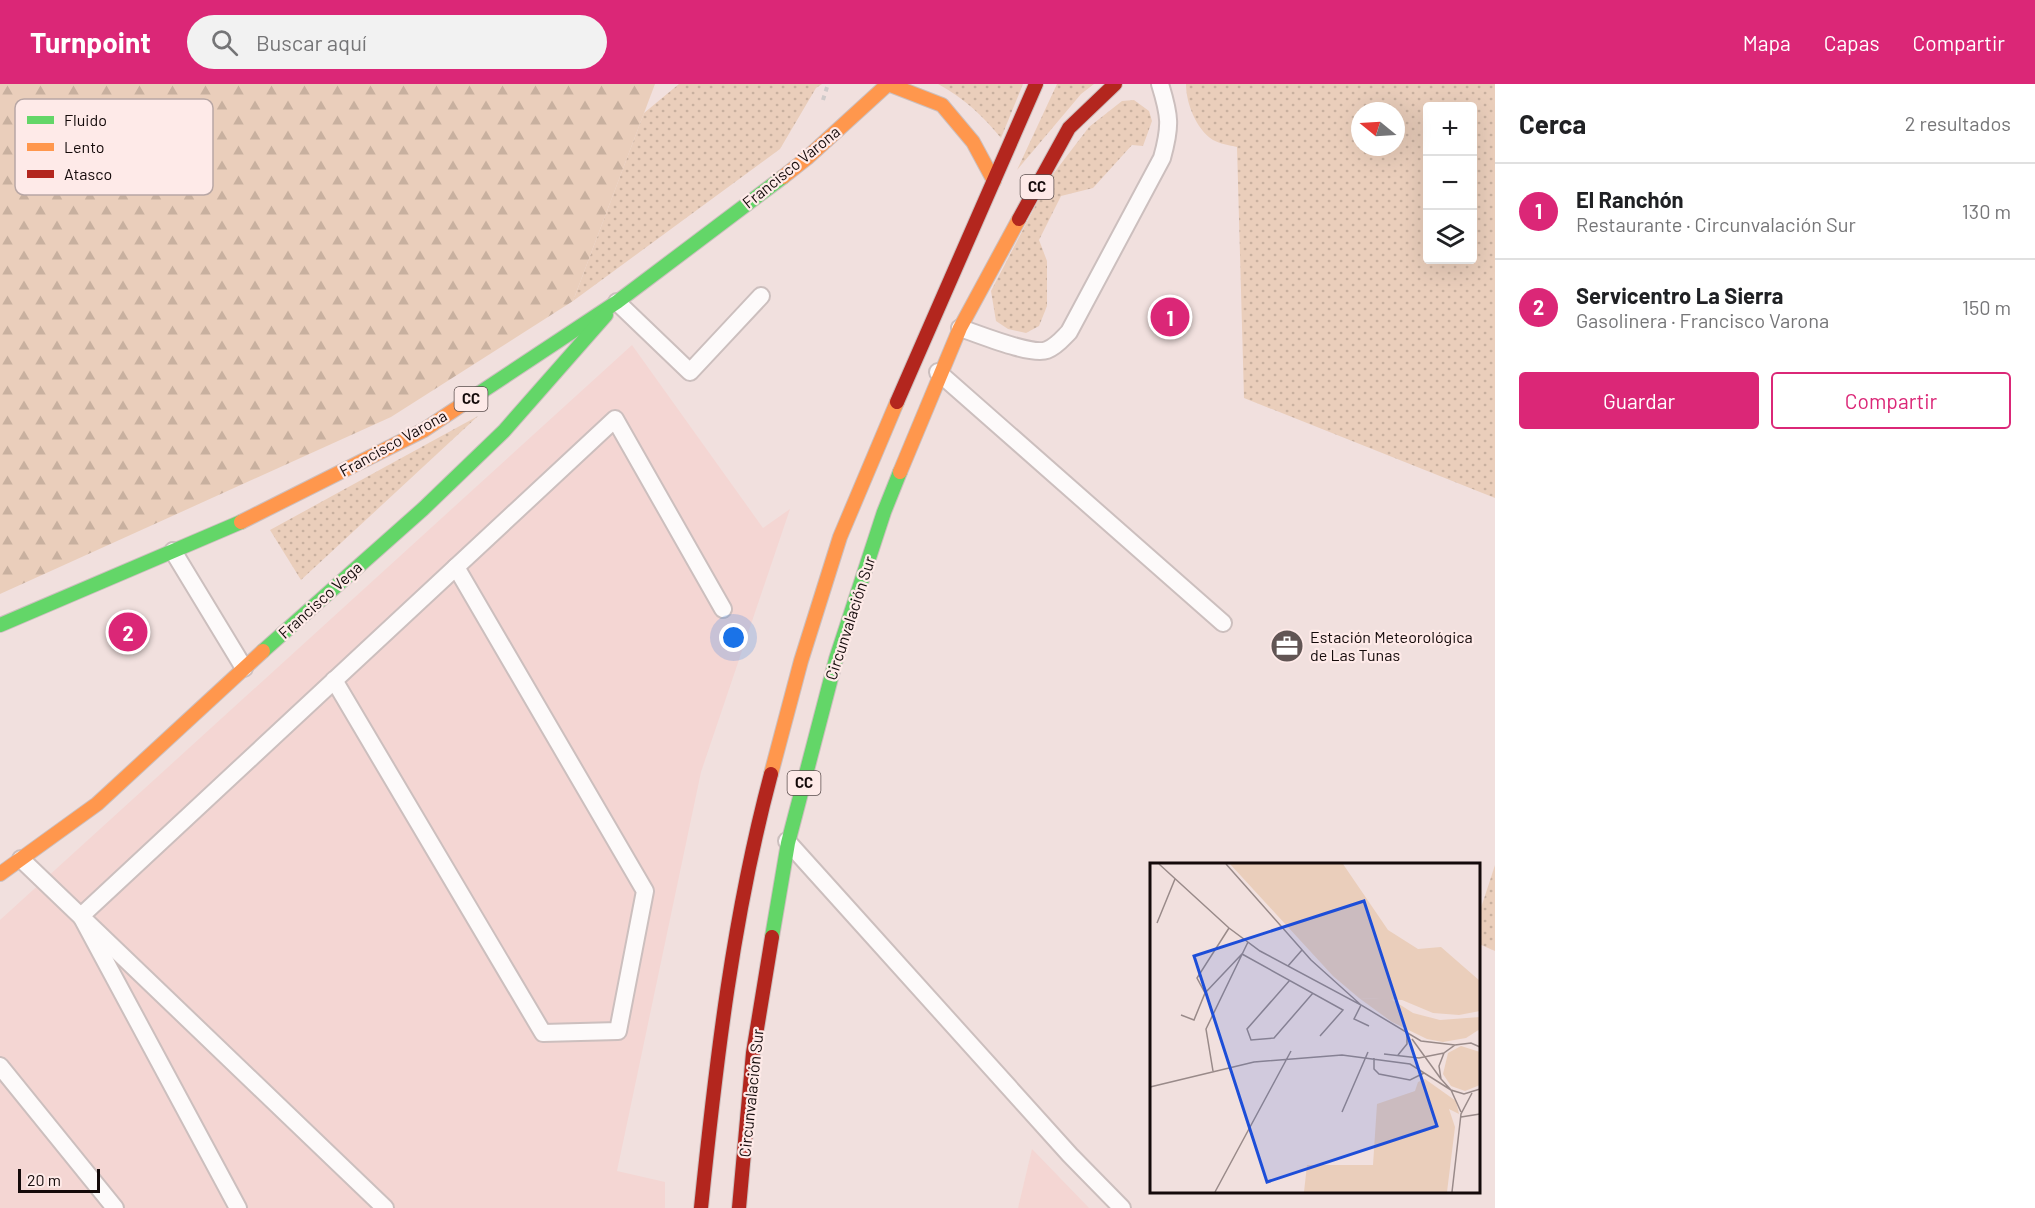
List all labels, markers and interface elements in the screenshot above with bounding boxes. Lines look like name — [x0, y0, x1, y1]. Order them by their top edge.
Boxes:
search box — [187, 15, 607, 69]
text: Turnpoint — [30, 25, 151, 59]
icon: search — [208, 26, 241, 59]
text: Buscar aquí — [256, 29, 367, 55]
text: Mapa — [1743, 30, 1791, 55]
text: Capas — [1824, 30, 1880, 55]
text: Compartir — [1913, 30, 2005, 55]
legend — [15, 99, 213, 195]
north arrow — [1351, 102, 1405, 156]
map controls — [1423, 102, 1477, 264]
button: + — [1423, 102, 1477, 156]
text: Cerca — [1519, 108, 1586, 139]
text: Fluido — [64, 110, 107, 129]
text: 2 resultados — [1905, 111, 2011, 135]
street label: Francisco Varona — [738, 122, 843, 212]
text: Lento — [64, 137, 105, 156]
button: − — [1423, 156, 1477, 210]
text: Atasco — [64, 164, 112, 183]
road number: CC — [1020, 175, 1054, 199]
text: El Ranchón — [1576, 186, 1684, 212]
text: 1 — [1535, 199, 1542, 223]
text: 130 m — [1962, 199, 2011, 223]
button: layers — [1423, 210, 1477, 264]
text: Restaurante · Circunvalación Sur — [1576, 212, 1856, 236]
text: Servicentro La Sierra — [1576, 282, 1783, 308]
pin: 1 — [1150, 294, 1190, 340]
text: 2 — [1533, 295, 1544, 319]
text: 150 m — [1962, 295, 2011, 319]
text: Gasolinera · Francisco Varona — [1576, 308, 1829, 332]
button: Guardar — [1519, 372, 1759, 429]
button: Compartir — [1771, 372, 2011, 429]
road number: CC — [454, 387, 488, 411]
street label: Francisco Varona — [336, 405, 450, 480]
street label: Circunvalación Sur — [821, 553, 879, 682]
street label: Francisco Vega — [274, 557, 365, 642]
pin: 2 — [108, 610, 148, 654]
your location — [719, 623, 748, 652]
place label: Estación Meteorológica de Las Tunas — [1310, 627, 1473, 664]
office icon: Estación Meteorológica de Las Tunas — [1269, 628, 1305, 664]
road number: CC — [788, 771, 820, 795]
inset map — [1150, 863, 1480, 1193]
street label: Circunvalación Sur — [734, 1028, 767, 1158]
scale bar — [18, 1166, 100, 1194]
text: 20 m — [27, 1170, 61, 1189]

